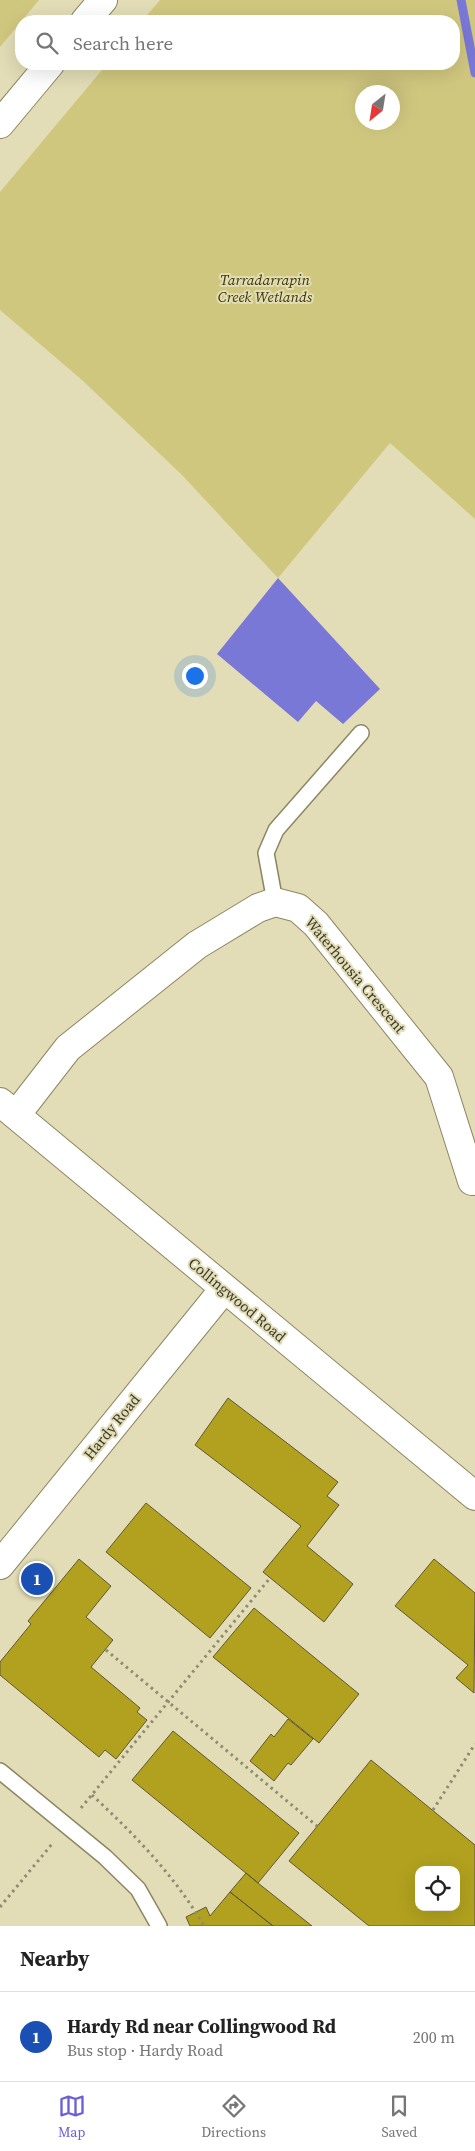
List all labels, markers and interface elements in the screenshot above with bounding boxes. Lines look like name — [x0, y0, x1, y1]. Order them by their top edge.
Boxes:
search box — [15, 15, 460, 70]
icon: search — [33, 29, 61, 57]
text: Search here — [73, 30, 173, 56]
north arrow — [355, 85, 400, 130]
park label: Tarradarrapin Creek Wetlands — [218, 269, 313, 307]
your location — [182, 663, 208, 689]
street label: Waterhousia Crescent — [300, 912, 411, 1038]
street label: Collingwood Road — [184, 1253, 291, 1347]
street label: Hardy Road — [79, 1389, 145, 1464]
pin: 1 — [21, 1560, 53, 1598]
map controls — [415, 1866, 460, 1911]
button: locate — [415, 1866, 460, 1911]
text: Nearby — [20, 1944, 90, 1973]
text: Hardy Rd near Collingwood Rd — [67, 2013, 336, 2039]
text: 1 — [32, 2026, 40, 2048]
text: 200 m — [413, 2026, 455, 2048]
text: Bus stop · Hardy Road — [67, 2039, 223, 2061]
tab: Map — [58, 2092, 86, 2142]
tab: Directions — [201, 2092, 266, 2142]
tab: Saved — [381, 2092, 417, 2142]

